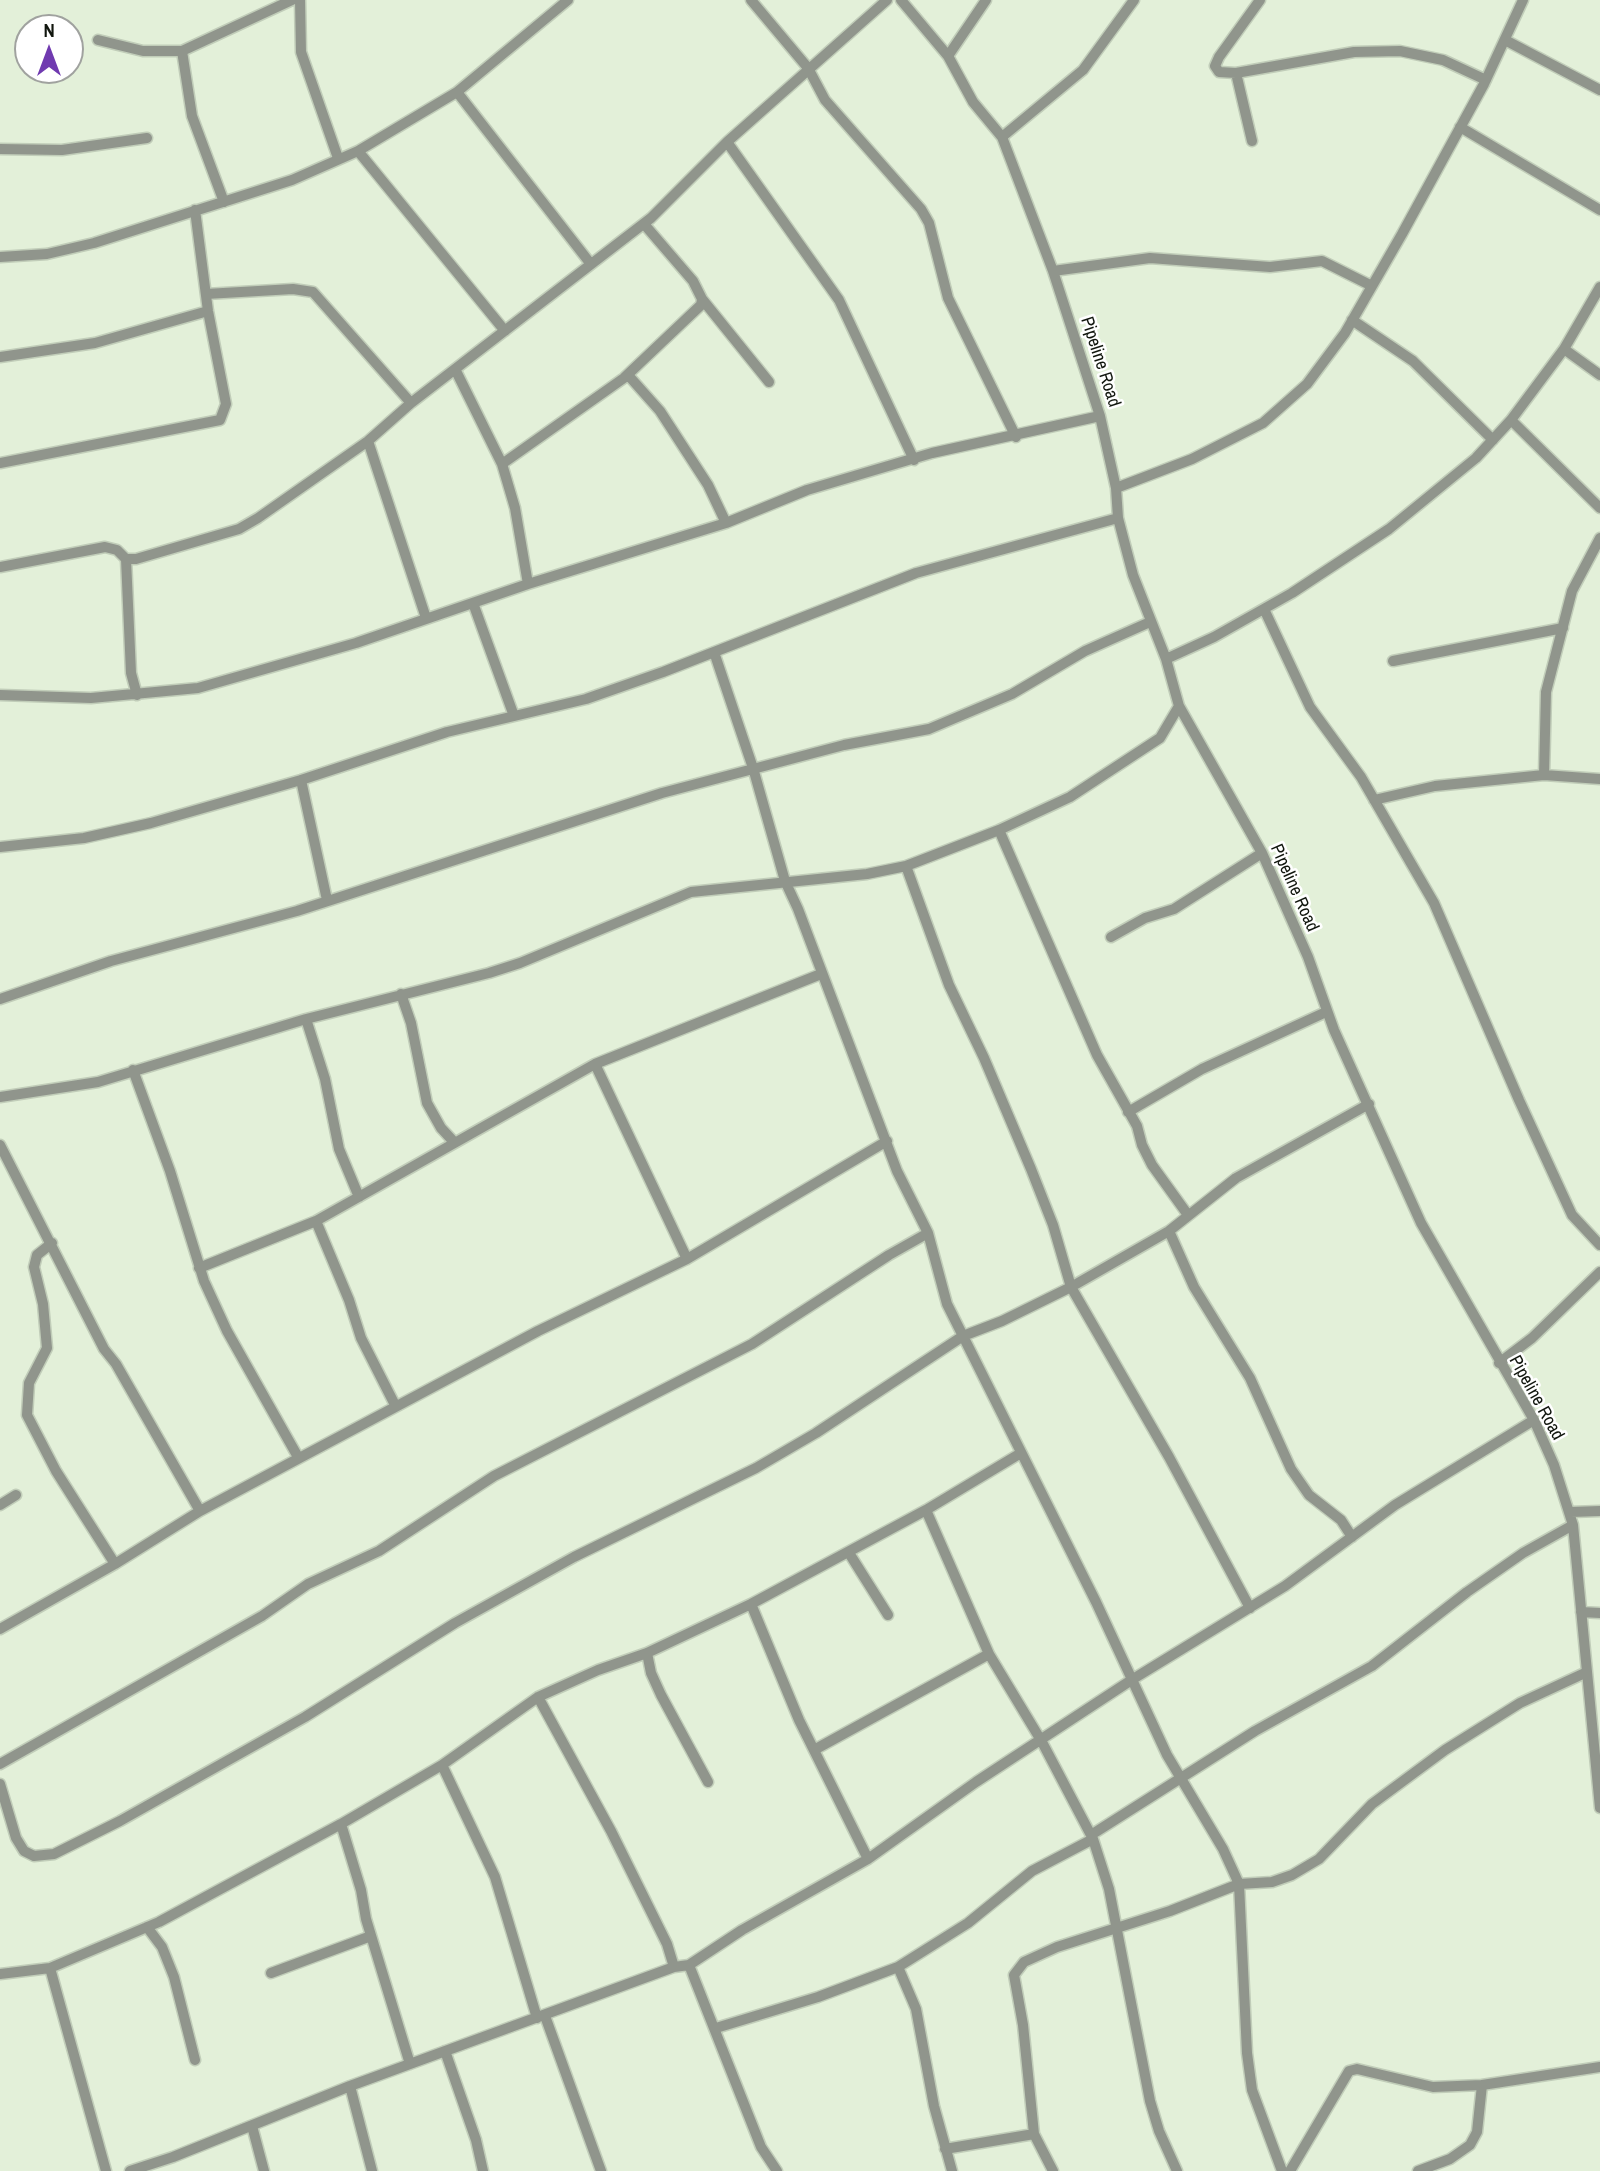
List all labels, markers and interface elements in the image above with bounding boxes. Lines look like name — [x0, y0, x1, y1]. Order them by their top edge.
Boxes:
north arrow — [14, 14, 84, 84]
text: N — [43, 17, 55, 43]
street label: Pipeline Road — [1075, 314, 1125, 410]
street label: Pipeline Road — [1265, 841, 1323, 935]
street label: Pipeline Road — [1504, 1352, 1568, 1444]

